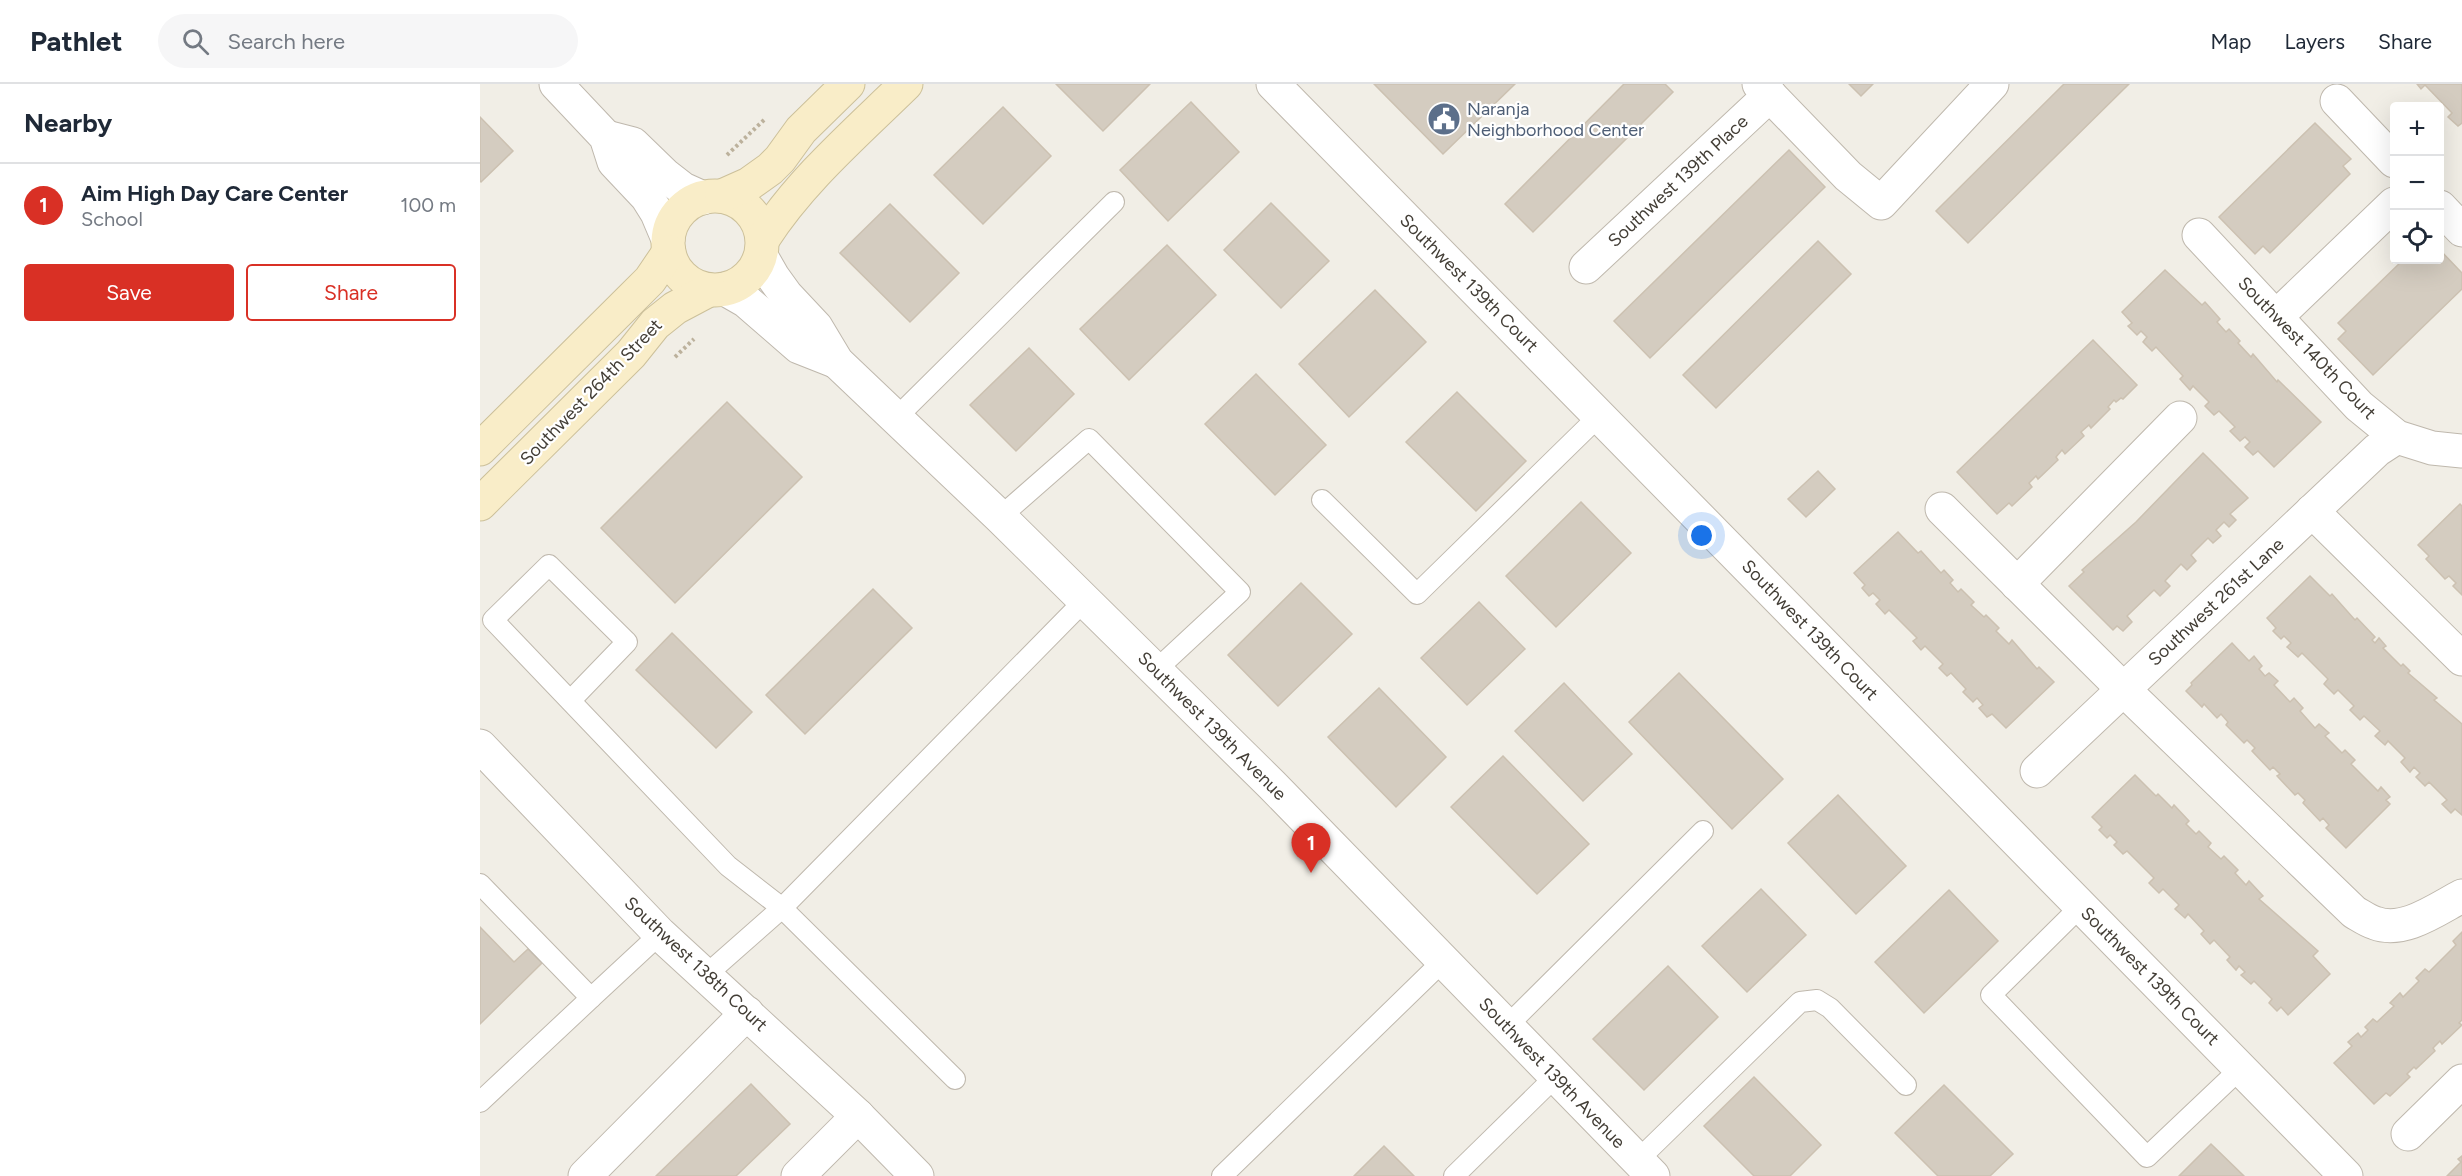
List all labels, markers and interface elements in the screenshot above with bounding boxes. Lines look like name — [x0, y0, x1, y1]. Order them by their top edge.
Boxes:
search box — [158, 14, 578, 68]
text: Pathlet — [30, 24, 122, 58]
icon: search — [179, 25, 212, 58]
text: Search here — [227, 28, 345, 55]
text: Map — [2211, 29, 2251, 54]
text: Layers — [2284, 29, 2345, 54]
text: Share — [2378, 29, 2432, 54]
place label: Naranja Neighborhood Center — [1467, 98, 1644, 141]
public building icon: Naranja Neighborhood Center — [1426, 101, 1462, 137]
map controls — [2390, 102, 2444, 264]
button: + — [2390, 102, 2444, 156]
text: Nearby — [24, 107, 112, 139]
street label: Southwest 139th Place — [1603, 110, 1753, 252]
button: − — [2390, 156, 2444, 210]
text: Aim High Day Care Center — [81, 180, 348, 207]
text: 1 — [39, 193, 48, 217]
text: 100 m — [400, 193, 456, 217]
text: School — [81, 207, 143, 231]
street label: Southwest 139th Court — [1395, 209, 1543, 357]
button: locate — [2390, 210, 2444, 264]
button: Save — [24, 264, 234, 321]
button: Share — [246, 264, 456, 321]
street label: Southwest 140th Court — [2233, 272, 2381, 424]
street label: Southwest 264th Street — [515, 314, 667, 470]
your location — [1687, 521, 1716, 550]
street label: Southwest 261st Lane — [2144, 533, 2288, 671]
street label: Southwest 139th Court — [1737, 555, 1883, 705]
street label: Southwest 139th Avenue — [1133, 647, 1291, 805]
pin: 1 — [1292, 824, 1330, 873]
street label: Southwest 138th Court — [620, 892, 772, 1036]
street label: Southwest 139th Court — [2076, 902, 2224, 1050]
street label: Southwest 139th Avenue — [1474, 993, 1630, 1153]

